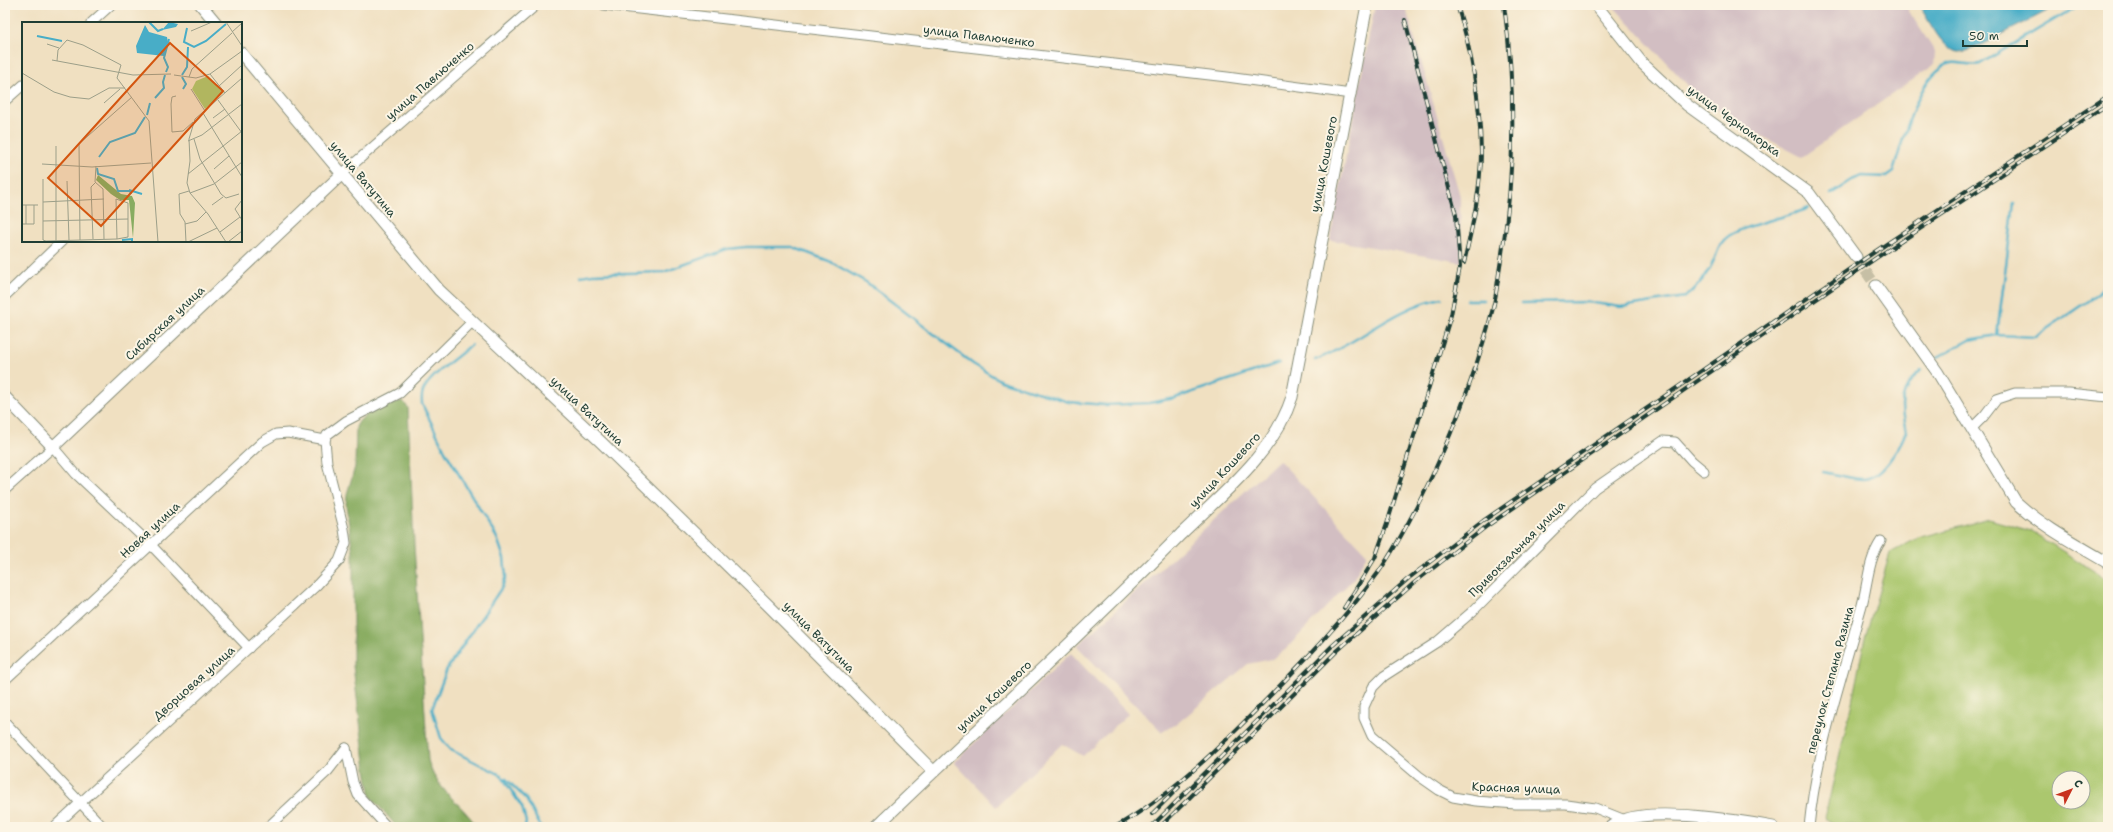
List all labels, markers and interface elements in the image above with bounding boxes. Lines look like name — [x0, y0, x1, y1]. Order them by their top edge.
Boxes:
street label: улица Павлюченко — [922, 21, 1036, 51]
inset map — [22, 22, 242, 242]
scale bar — [1963, 22, 2027, 48]
text: 50 m — [1969, 28, 1999, 44]
street label: улица Павлюченко — [382, 38, 478, 124]
street label: улица Черноморка — [1684, 82, 1785, 161]
street label: улица Кошевого — [1307, 115, 1341, 213]
street label: улица Ватутина — [326, 137, 400, 221]
street label: Сибирская улица — [122, 282, 208, 364]
street label: улица Ватутина — [547, 373, 628, 450]
street label: улица Кошевого — [1186, 429, 1264, 511]
street label: Привокзальная улица — [1465, 497, 1569, 601]
street label: Новая улица — [117, 498, 184, 562]
street label: улица Ватутина — [780, 598, 859, 677]
street label: переулок Степана Разина — [1803, 604, 1858, 756]
street label: Дворцовая улица — [150, 642, 239, 724]
street label: улица Кошевого — [953, 657, 1035, 735]
north arrow — [2051, 770, 2091, 810]
text: С — [2070, 776, 2086, 791]
street label: Красная улица — [1471, 778, 1561, 798]

